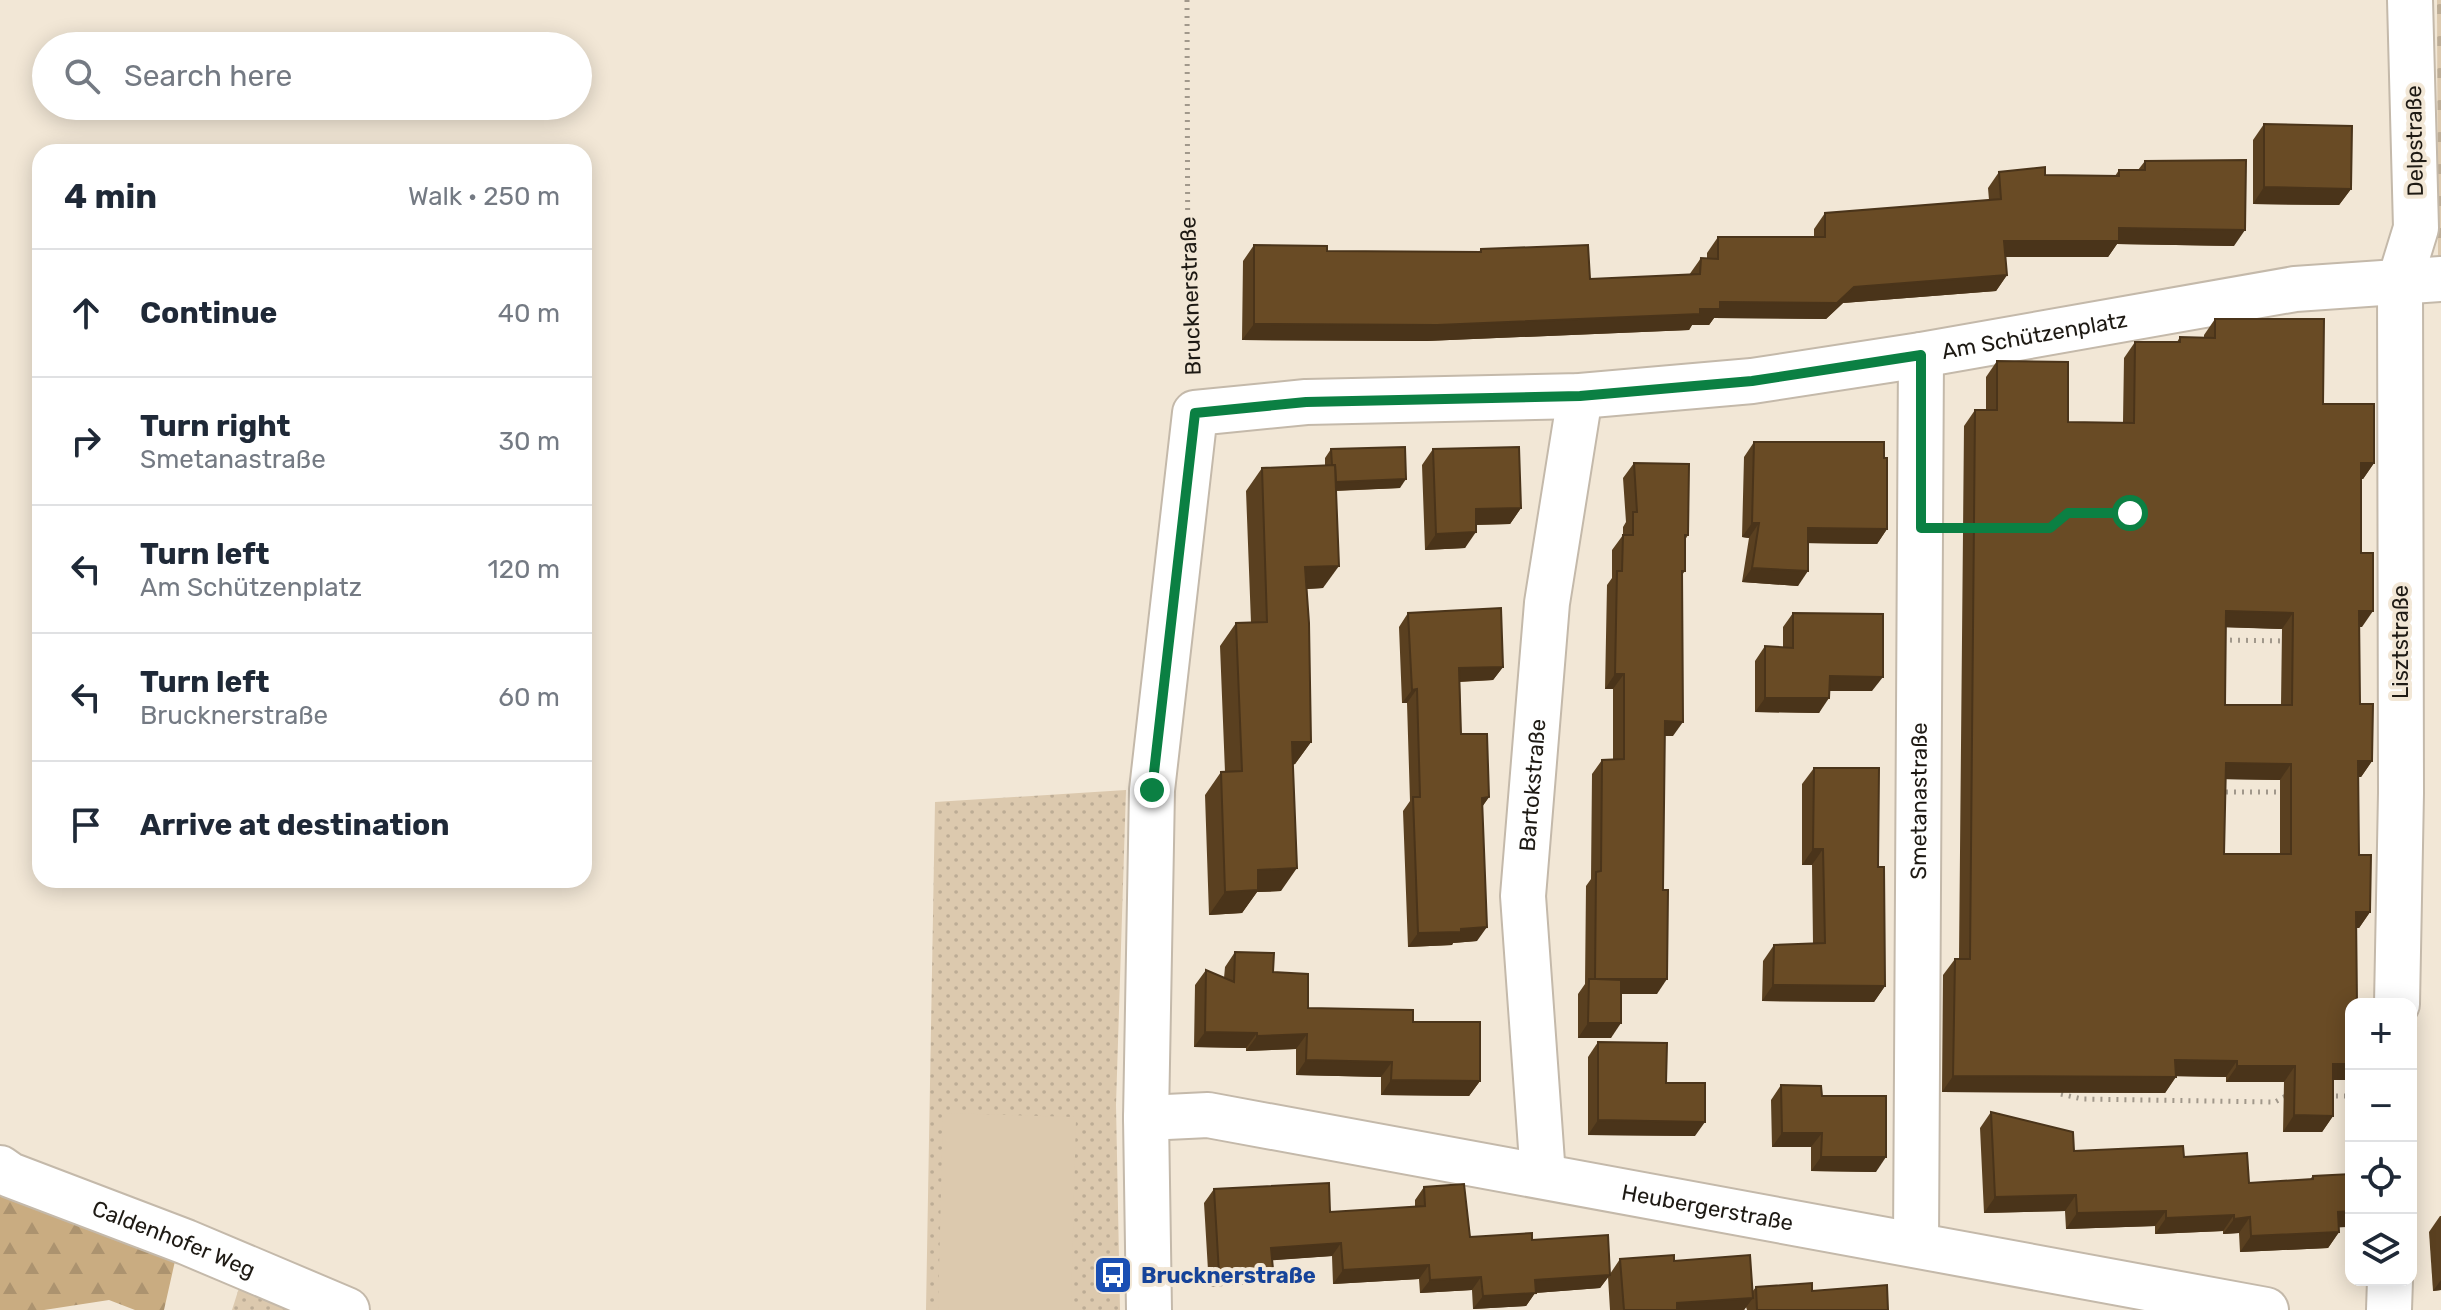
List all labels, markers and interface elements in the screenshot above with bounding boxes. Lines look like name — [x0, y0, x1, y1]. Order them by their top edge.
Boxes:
search box — [32, 32, 592, 120]
icon: search — [60, 54, 104, 98]
text: Search here — [124, 58, 292, 94]
street label: Delpstraße — [2400, 85, 2429, 197]
text: 4 min — [64, 176, 157, 217]
text: Walk · 250 m — [408, 181, 560, 212]
street label: Brucknerstraße — [1174, 216, 1207, 376]
icon: ahead — [64, 291, 108, 335]
text: Continue — [140, 295, 277, 331]
text: 40 m — [498, 298, 560, 329]
street label: Am Schützenplatz — [1940, 306, 2129, 365]
text: Turn right — [140, 408, 291, 444]
icon: right — [64, 419, 108, 463]
text: 30 m — [498, 426, 560, 457]
text: Smetanastraße — [140, 444, 326, 475]
route start — [2112, 495, 2148, 531]
text: Turn left — [140, 536, 270, 572]
icon: left — [64, 547, 108, 591]
text: 120 m — [488, 554, 560, 585]
text: Am Schützenplatz — [140, 572, 362, 603]
street label: Lisztstraße — [2387, 585, 2414, 699]
text: Turn left — [140, 664, 270, 700]
icon: left — [64, 675, 108, 719]
text: 60 m — [498, 682, 560, 713]
text: Brucknerstraße — [140, 700, 328, 731]
street label: Bartokstraße — [1514, 718, 1551, 853]
street label: Smetanastraße — [1905, 722, 1933, 880]
route end — [1134, 772, 1170, 808]
icon: arrive — [64, 803, 108, 847]
text: Arrive at destination — [140, 807, 450, 843]
map controls — [2345, 998, 2417, 1286]
button: + — [2345, 998, 2417, 1070]
button: − — [2345, 1070, 2417, 1142]
button: locate — [2345, 1142, 2417, 1214]
street label: Heubergerstraße — [1619, 1178, 1796, 1237]
street label: Caldenhofer Weg — [88, 1195, 259, 1284]
button: layers — [2345, 1214, 2417, 1286]
bus stop icon: Brucknerstraße — [1092, 1254, 1134, 1296]
place label: Brucknerstraße — [1141, 1262, 1316, 1289]

